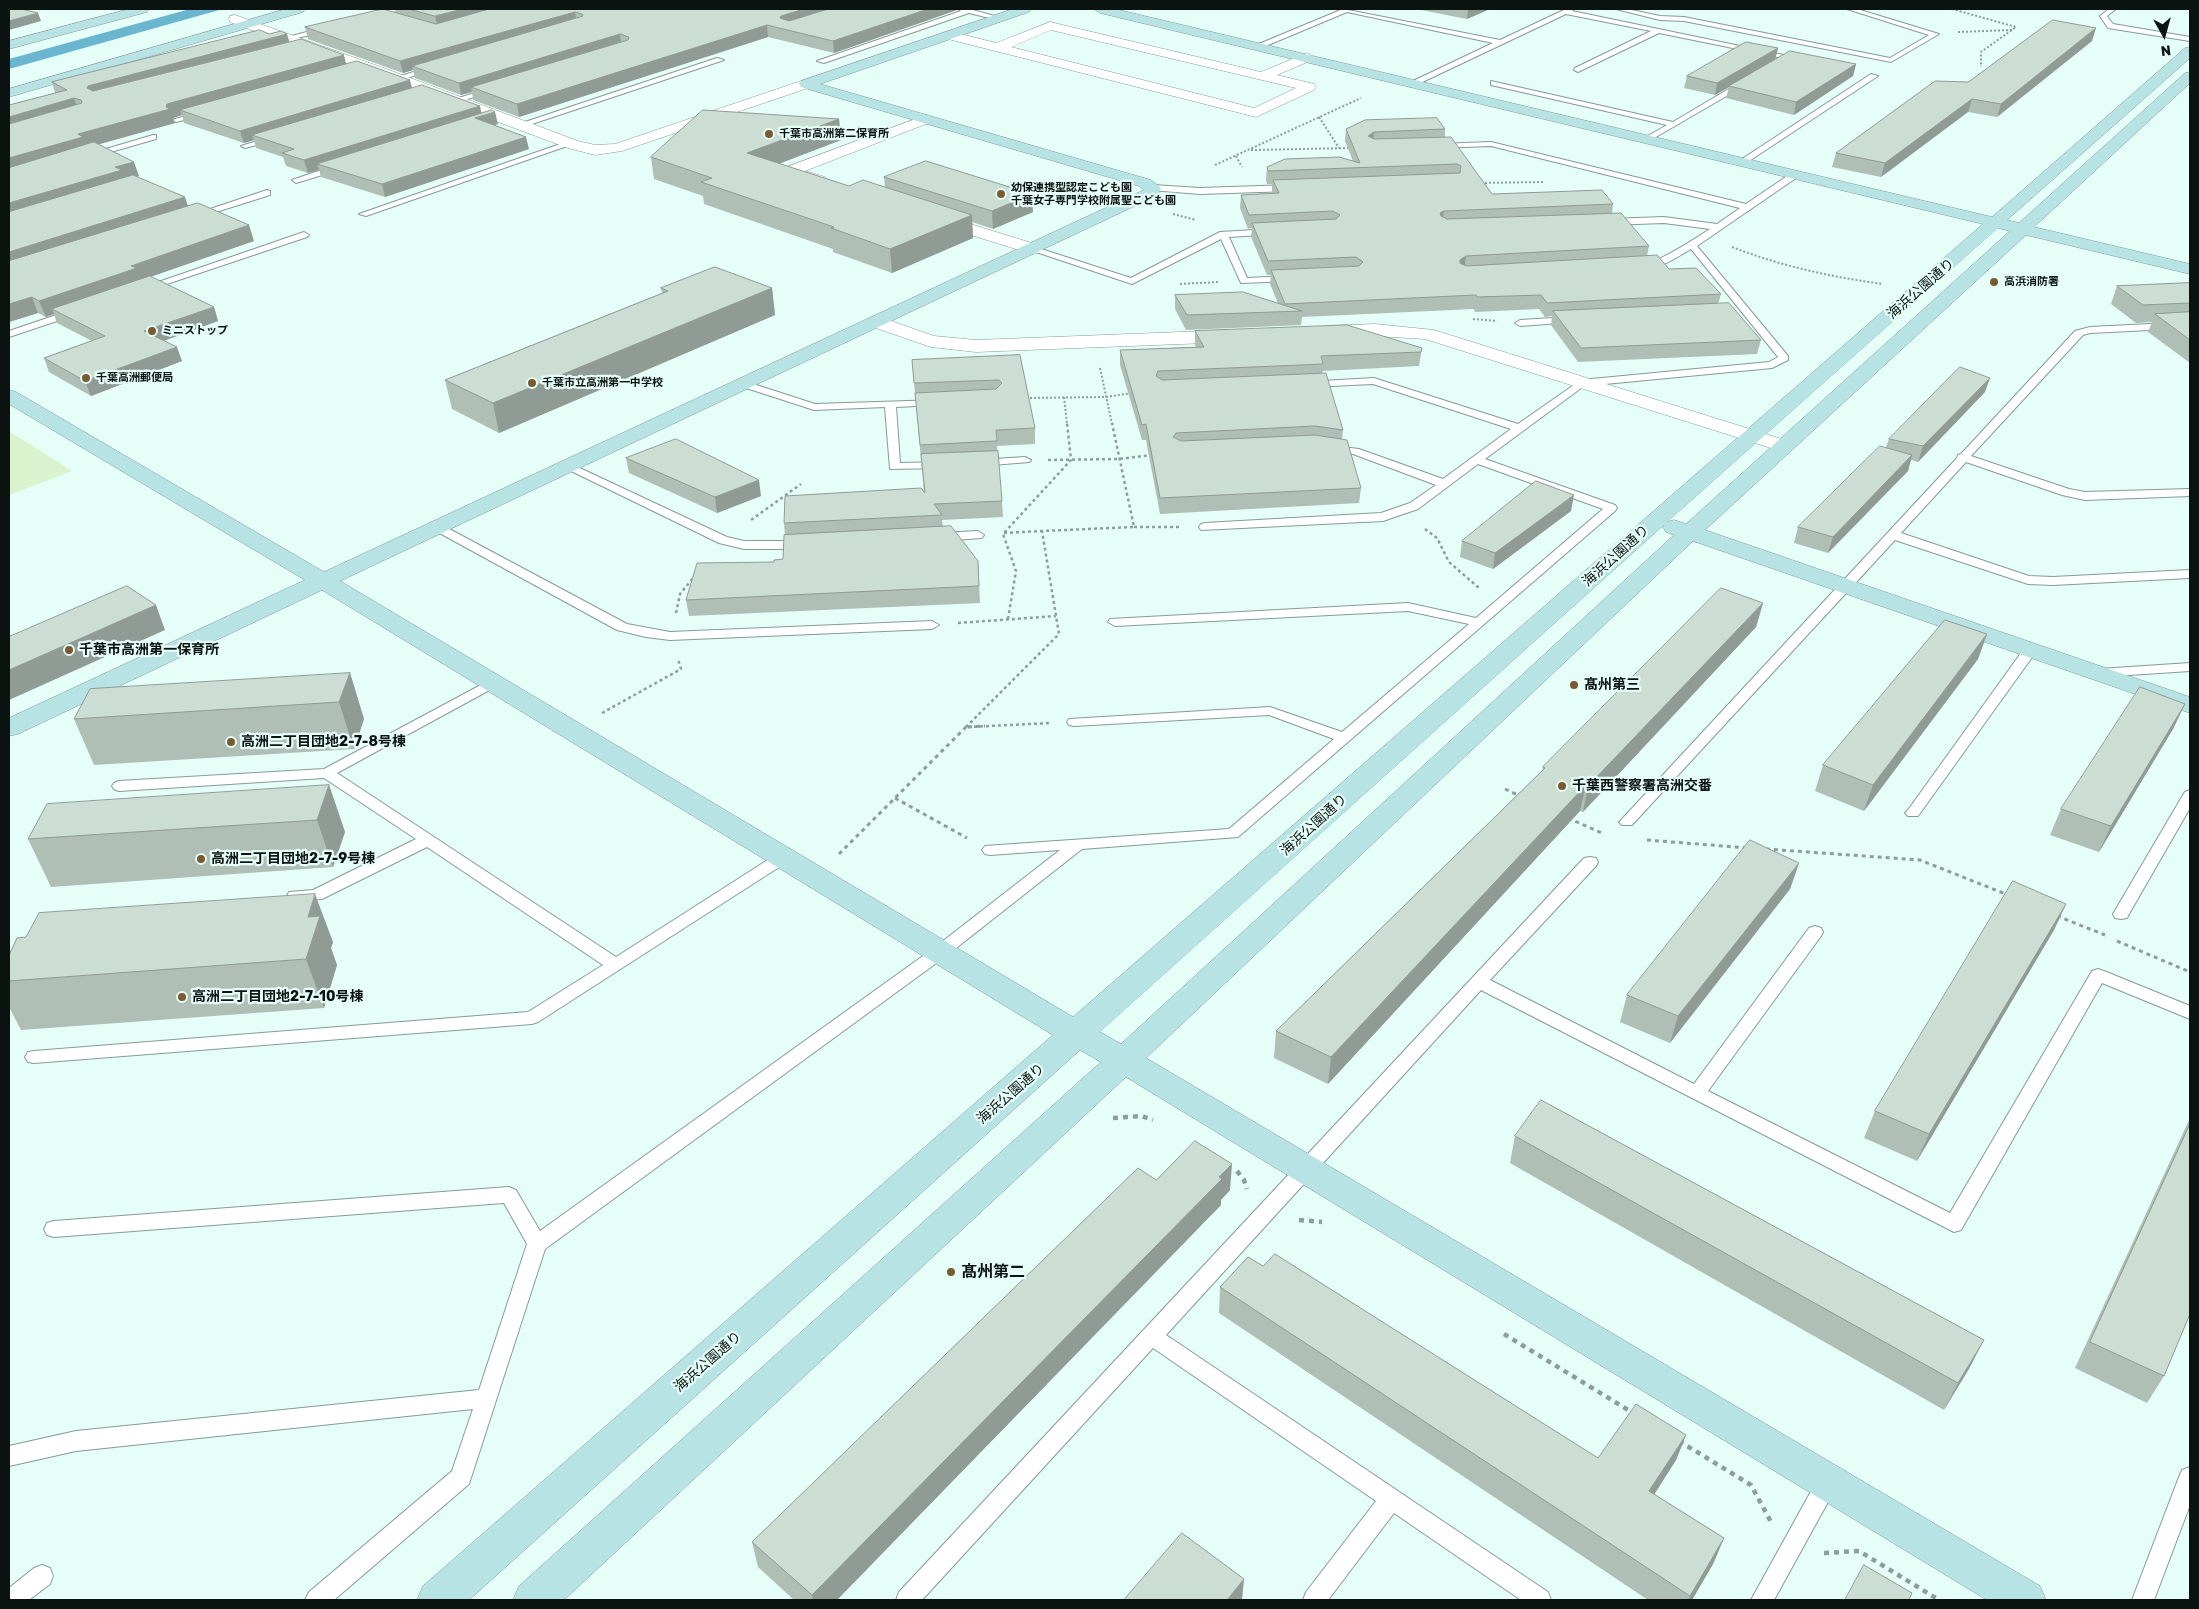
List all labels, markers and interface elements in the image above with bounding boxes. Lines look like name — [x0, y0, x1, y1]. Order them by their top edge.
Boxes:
north arrow — [2139, 10, 2189, 60]
text: N — [2160, 41, 2172, 59]
place label: 千葉市高洲第二保育所 — [779, 127, 889, 141]
marker: 千葉市高洲第二保育所 — [763, 128, 775, 140]
place label: 幼保連携型認定こども園 千葉女子専門学校附属聖こども園 — [1011, 181, 1176, 207]
marker: 幼保連携型認定こども園 千葉女子専門学校附属聖こども園 — [995, 188, 1007, 200]
street label: 海浜公園通り — [1884, 255, 1958, 323]
place label: 高浜消防署 — [2004, 275, 2059, 289]
marker: 高浜消防署 — [1988, 276, 2000, 288]
place label: ミニストップ — [162, 324, 228, 338]
marker: ミニストップ — [146, 325, 158, 337]
place label: 千葉高洲郵便局 — [96, 371, 173, 385]
marker: 千葉高洲郵便局 — [80, 372, 92, 384]
place label: 千葉市立高洲第一中学校 — [542, 376, 663, 390]
marker: 千葉市立高洲第一中学校 — [526, 377, 538, 389]
street label: 海浜公園通り — [1579, 522, 1653, 590]
place label: 千葉市高洲第一保育所 — [79, 642, 219, 658]
marker: 千葉市高洲第一保育所 — [63, 644, 75, 656]
place label: 髙州第三 — [1584, 677, 1640, 693]
marker: 髙州第三 — [1568, 679, 1580, 691]
place label: 高洲二丁目団地2-7-8号棟 — [241, 734, 406, 750]
marker: 高洲二丁目団地2-7-8号棟 — [225, 736, 237, 748]
place label: 千葉西警察署高洲交番 — [1572, 778, 1712, 794]
marker: 千葉西警察署高洲交番 — [1556, 780, 1568, 792]
street label: 海浜公園通り — [1277, 791, 1351, 859]
place label: 高洲二丁目団地2-7-9号棟 — [211, 851, 375, 867]
marker: 高洲二丁目団地2-7-9号棟 — [195, 853, 207, 865]
place label: 高洲二丁目団地2-7-10号棟 — [192, 989, 364, 1005]
marker: 高洲二丁目団地2-7-10号棟 — [176, 991, 188, 1003]
street label: 海浜公園通り — [974, 1060, 1048, 1128]
place label: 髙州第二 — [961, 1262, 1025, 1282]
marker: 髙州第二 — [945, 1266, 957, 1278]
street label: 海浜公園通り — [671, 1328, 745, 1396]

